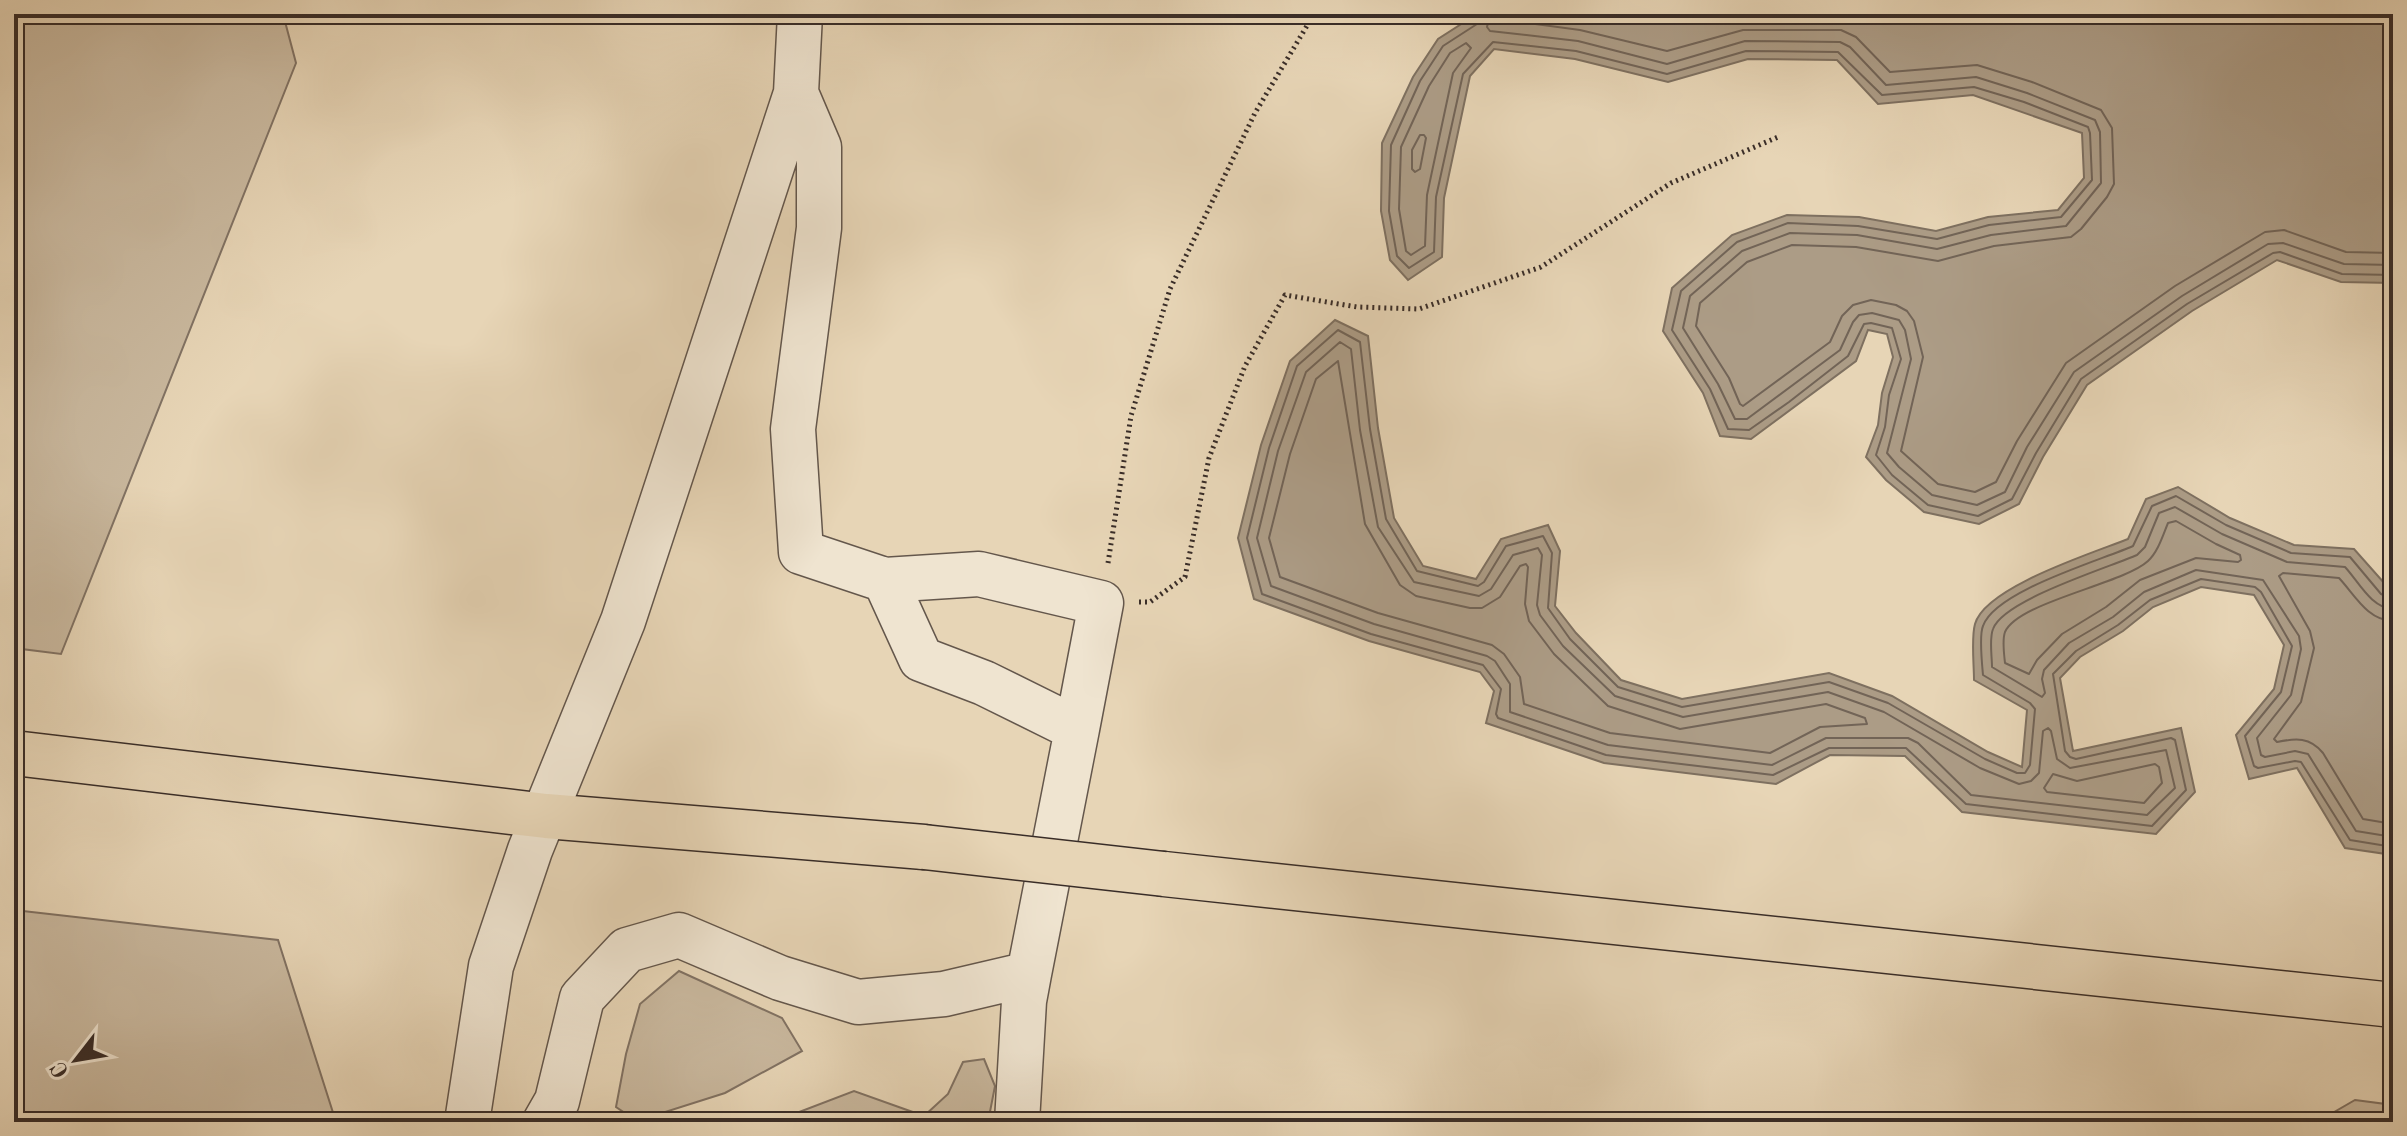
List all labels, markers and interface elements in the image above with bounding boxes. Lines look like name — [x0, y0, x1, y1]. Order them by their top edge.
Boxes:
north arrow — [36, 1020, 116, 1100]
text: С — [47, 1057, 74, 1081]

